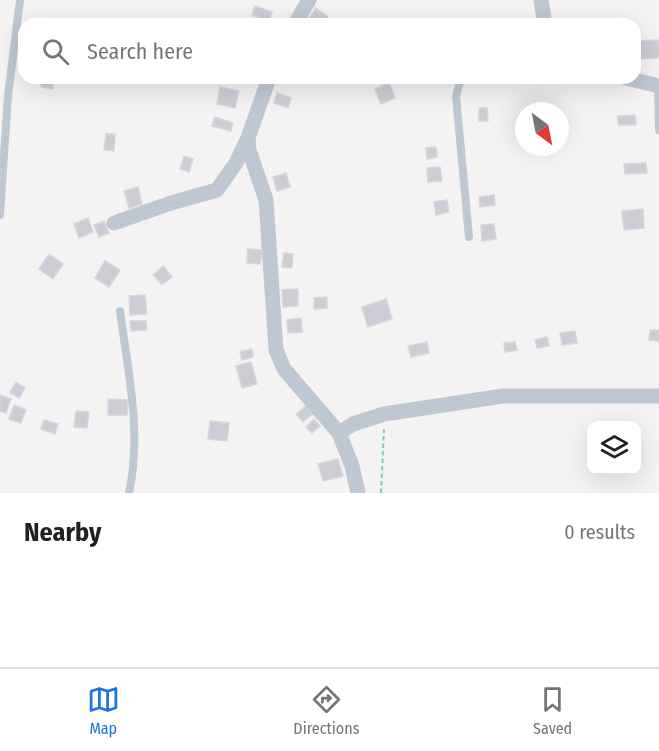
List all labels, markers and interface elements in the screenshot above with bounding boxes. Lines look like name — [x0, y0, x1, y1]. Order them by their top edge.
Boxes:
search box — [18, 18, 641, 84]
icon: search — [39, 35, 72, 68]
text: Search here — [87, 38, 193, 65]
north arrow — [515, 102, 569, 156]
map controls — [587, 421, 641, 475]
button: layers — [587, 421, 641, 475]
text: Nearby — [24, 517, 101, 548]
text: 0 results — [564, 520, 635, 544]
tab: Map — [87, 683, 120, 738]
tab: Directions — [293, 683, 360, 738]
tab: Saved — [533, 683, 572, 738]

